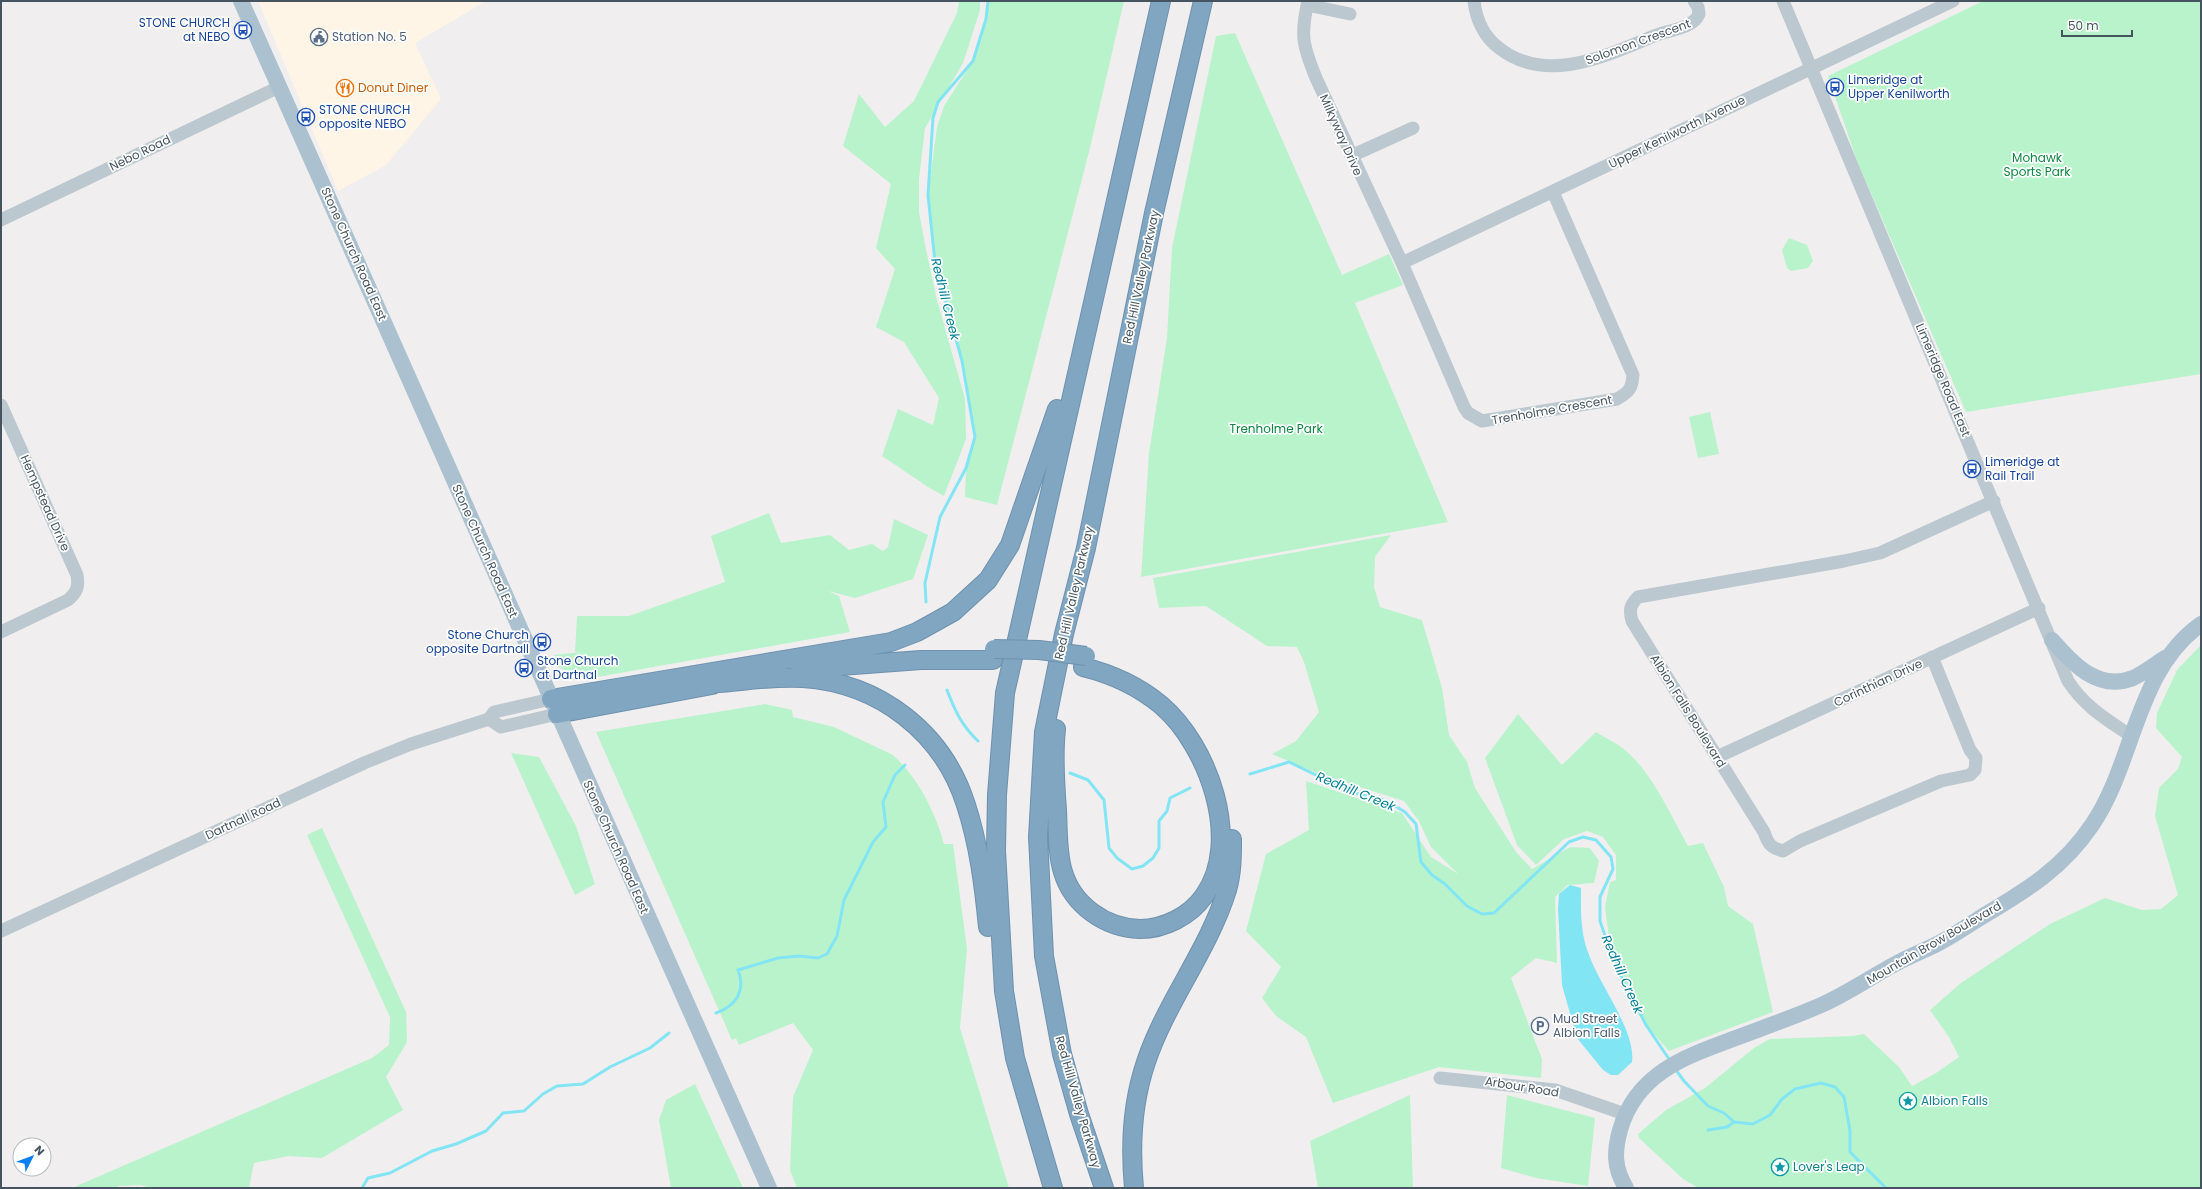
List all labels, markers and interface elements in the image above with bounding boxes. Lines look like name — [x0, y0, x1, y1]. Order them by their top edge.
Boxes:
scale bar — [2062, 12, 2132, 38]
place label: STONE CHURCH at NEBO — [139, 14, 230, 45]
street label: Solomon Crescent — [1583, 15, 1693, 68]
text: 50 m — [2068, 17, 2099, 34]
bus stop icon: STONE CHURCH at NEBO — [233, 20, 253, 40]
public building icon: Station No. 5 — [309, 27, 329, 47]
place label: Station No. 5 — [332, 28, 407, 45]
place label: Limeridge at Upper Kenilworth — [1848, 71, 1950, 102]
bus stop icon: Limeridge at Upper Kenilworth — [1825, 77, 1845, 97]
restaurant icon: Donut Diner — [335, 78, 355, 98]
place label: Donut Diner — [358, 79, 429, 96]
street label: Upper Kenilworth Avenue — [1606, 91, 1748, 172]
street label: Milkyway Drive — [1316, 92, 1367, 178]
place label: STONE CHURCH opposite NEBO — [319, 101, 410, 132]
bus stop icon: STONE CHURCH opposite NEBO — [296, 107, 316, 127]
street label: Nebo Road — [106, 130, 173, 175]
park label: Mohawk Sports Park — [2004, 149, 2071, 180]
street label: Stone Church Road East — [317, 185, 392, 323]
street label: Red Hill Valley Parkway — [1118, 208, 1163, 345]
water label: Redhill Creek — [926, 256, 965, 344]
street label: Limeridge Road East — [1912, 321, 1975, 439]
street label: Trenholme Crescent — [1491, 391, 1613, 428]
park label: Trenholme Park — [1229, 420, 1323, 437]
street label: Hempstead Drive — [17, 452, 74, 554]
place label: Limeridge at Rail Trail — [1985, 453, 2060, 484]
bus stop icon: Limeridge at Rail Trail — [1962, 459, 1982, 479]
street label: Stone Church Road East — [448, 482, 523, 620]
street label: Red Hill Valley Parkway — [1050, 524, 1097, 661]
place label: Stone Church opposite Dartnall — [426, 626, 529, 657]
bus stop icon: Stone Church opposite Dartnall — [532, 632, 552, 652]
street label: Albion Falls Boulevard — [1647, 651, 1730, 771]
place label: Stone Church at Dartnal — [537, 652, 618, 683]
street label: Corinthian Drive — [1831, 655, 1925, 711]
bus stop icon: Stone Church at Dartnal — [514, 658, 534, 678]
water label: Redhill Creek — [1313, 767, 1400, 817]
street label: Stone Church Road East — [579, 778, 654, 916]
street label: Dartnall Road — [202, 794, 283, 843]
street label: Mountain Brow Boulevard — [1863, 897, 2004, 988]
water label: Redhill Creek — [1597, 932, 1649, 1018]
place label: Mud Street Albion Falls — [1553, 1010, 1620, 1041]
parking icon: Mud Street Albion Falls — [1530, 1016, 1550, 1036]
street label: Red Hill Valley Parkway — [1052, 1034, 1106, 1170]
street label: Arbour Road — [1484, 1072, 1560, 1101]
place icon: Albion Falls — [1898, 1091, 1918, 1111]
place label: Albion Falls — [1921, 1092, 1988, 1109]
north arrow — [12, 1137, 52, 1177]
text: N — [31, 1142, 48, 1159]
place icon: Lover's Leap — [1770, 1157, 1790, 1177]
place label: Lover's Leap — [1793, 1158, 1865, 1175]

